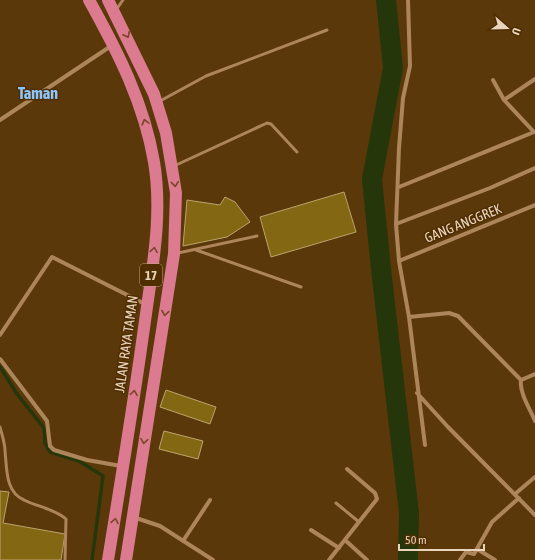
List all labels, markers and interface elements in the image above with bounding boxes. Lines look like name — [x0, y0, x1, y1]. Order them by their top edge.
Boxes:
north arrow — [487, 8, 527, 48]
text: U — [510, 26, 523, 37]
one-way arrow — [122, 30, 129, 38]
district label: Taman — [18, 84, 58, 102]
one-way arrow — [141, 119, 149, 125]
one-way arrow — [170, 181, 179, 187]
street label: GANG ANGGREK — [422, 200, 504, 246]
one-way arrow — [150, 247, 159, 253]
road number: 17 — [140, 264, 162, 286]
street label: JALAN RAYA TAMAN — [111, 294, 141, 394]
one-way arrow — [161, 310, 169, 316]
one-way arrow — [129, 390, 138, 396]
one-way arrow — [140, 438, 149, 444]
one-way arrow — [110, 518, 118, 525]
scale bar — [399, 526, 484, 552]
text: 50 m — [405, 533, 427, 547]

